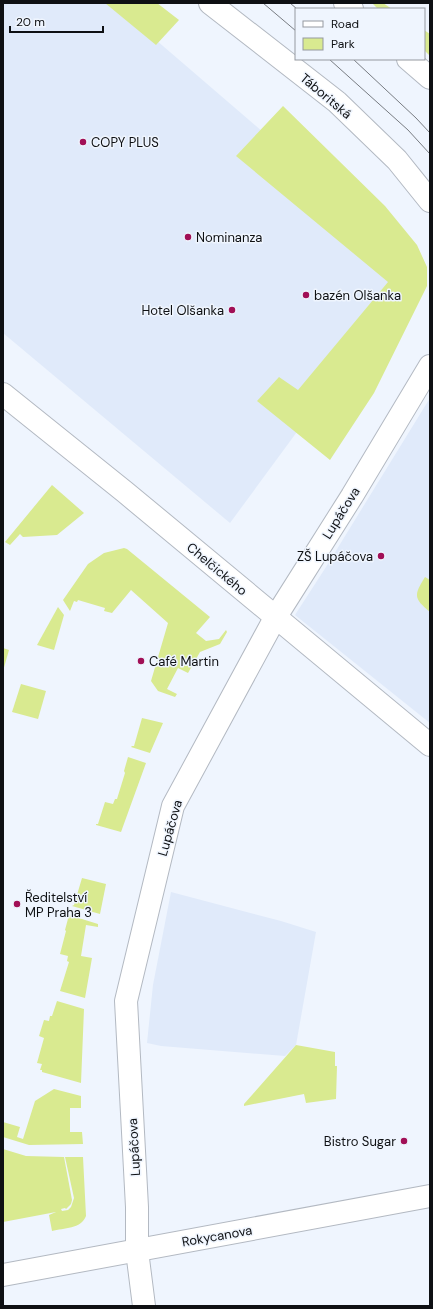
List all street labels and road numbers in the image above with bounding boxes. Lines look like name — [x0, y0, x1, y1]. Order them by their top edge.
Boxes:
street label: Táboritská — [297, 69, 355, 123]
street label: Lupáčova — [318, 484, 364, 542]
street label: Chelčického — [183, 539, 251, 599]
street label: Lupáčova — [154, 798, 186, 858]
street label: Lupáčova — [124, 1118, 144, 1176]
street label: Rokycanova — [180, 1221, 254, 1251]

